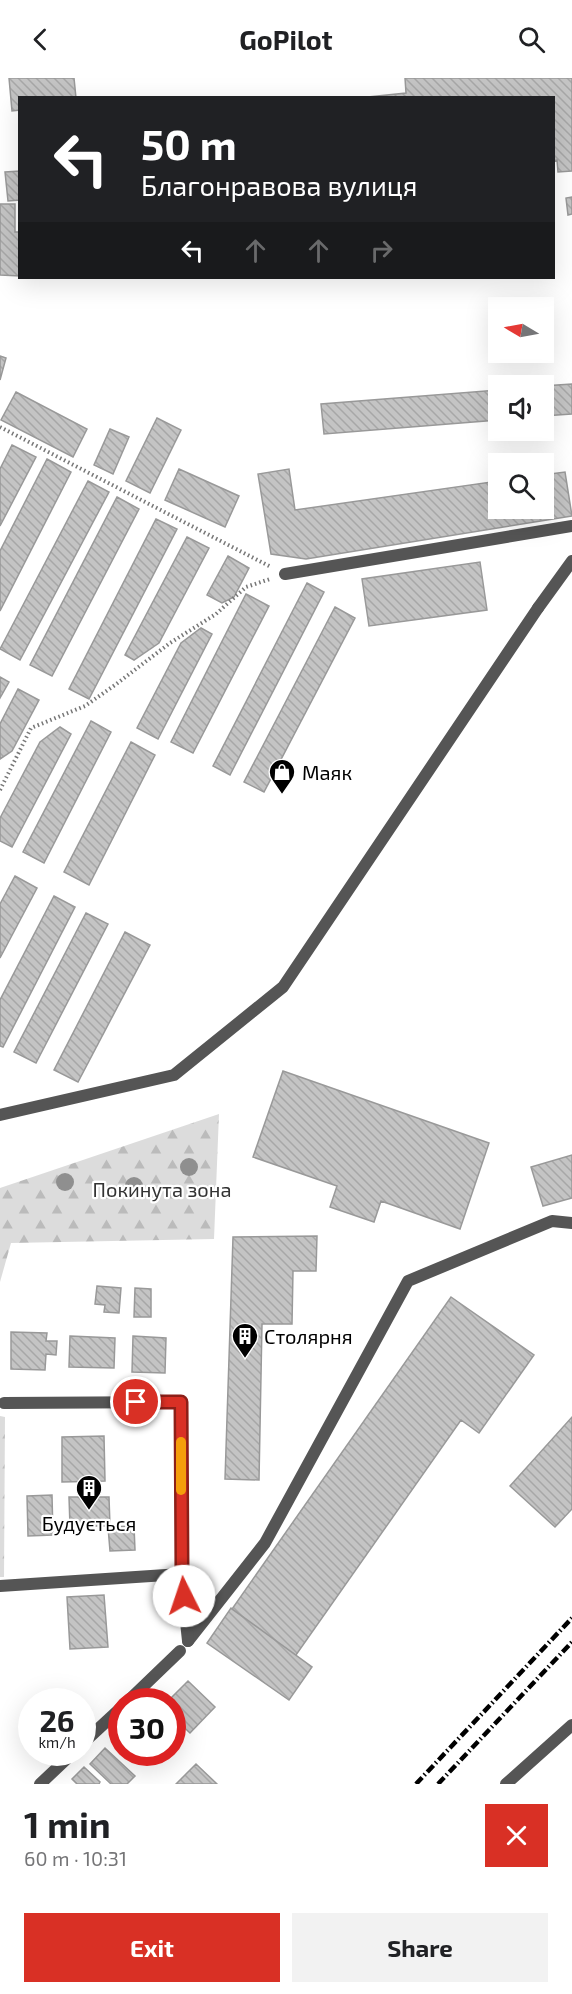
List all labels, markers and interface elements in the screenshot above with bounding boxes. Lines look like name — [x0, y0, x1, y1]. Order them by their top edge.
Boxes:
icon: back — [24, 23, 57, 56]
text: GoPilot — [239, 23, 333, 55]
icon: search — [515, 23, 548, 56]
text: 50 m — [141, 118, 237, 168]
icon: left — [42, 120, 120, 198]
text: Благонравова вулиця — [141, 169, 417, 201]
icon: left — [176, 234, 209, 267]
icon: ahead — [239, 234, 272, 267]
icon: ahead — [302, 234, 335, 267]
icon: right — [365, 234, 398, 267]
north arrow — [488, 297, 554, 363]
map controls — [488, 297, 554, 519]
button: sound — [488, 375, 554, 441]
button: search — [488, 453, 554, 519]
shop icon: Маяк — [267, 757, 297, 795]
place label: Маяк — [302, 760, 352, 784]
park label: Покинута зона — [93, 1177, 231, 1202]
building icon: Столярня — [230, 1321, 260, 1359]
place label: Столярня — [264, 1324, 353, 1348]
pin — [110, 1376, 161, 1427]
icon: arrive — [119, 1385, 152, 1418]
building icon: Будується — [74, 1473, 104, 1511]
place label: Будується — [42, 1511, 136, 1536]
position arrow — [152, 1564, 216, 1628]
speed limit sign: 30 — [108, 1688, 186, 1766]
text: 26 — [39, 1702, 75, 1738]
text: km/h — [38, 1733, 76, 1751]
text: 1 min — [24, 1802, 111, 1845]
button: close — [485, 1804, 548, 1867]
text: 60 m · 10:31 — [24, 1846, 127, 1870]
button: Exit — [24, 1913, 280, 1982]
button: Share — [292, 1913, 548, 1982]

